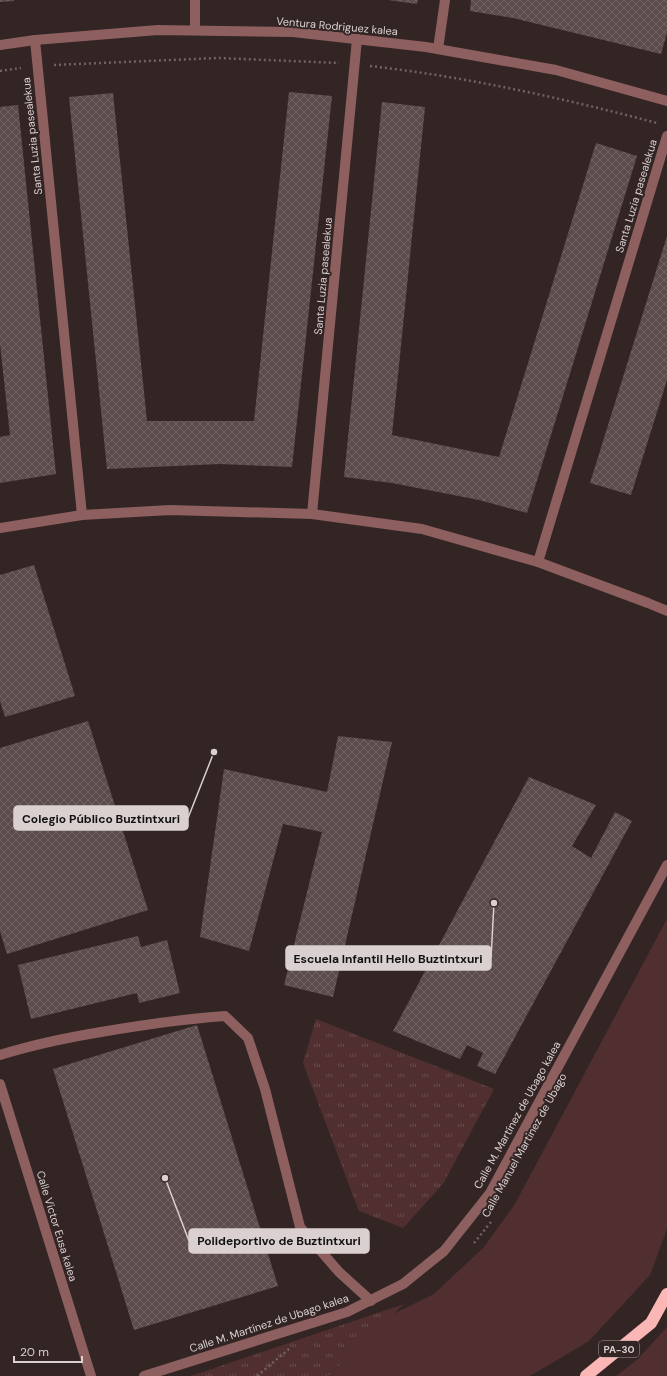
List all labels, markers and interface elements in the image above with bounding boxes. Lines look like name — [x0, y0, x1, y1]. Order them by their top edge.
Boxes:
street label: Ventura Rodriguez kalea — [276, 14, 398, 38]
street label: Santa Luzia pasealekua — [19, 77, 45, 195]
street label: Santa Luzia pasealekua — [612, 138, 660, 254]
street label: Santa Luzia pasealekua — [311, 217, 335, 335]
callout: Colegio Público Buztintxuri — [14, 806, 188, 830]
text: Colegio Público Buztintxuri — [22, 811, 180, 827]
callout: Escuela Infantil Hello Buztintxuri — [286, 946, 491, 970]
text: Escuela Infantil Hello Buztintxuri — [294, 951, 482, 967]
street label: Calle M. Martínez de Ubago kalea — [470, 1039, 564, 1191]
street label: Calle Manuel Martinez de Ubago — [478, 1070, 570, 1220]
street label: Calle Victor Eusa kalea — [34, 1169, 80, 1283]
callout: Polideportivo de Buztintxuri — [189, 1229, 369, 1253]
text: Polideportivo de Buztintxuri — [197, 1233, 361, 1249]
street label: Calle M. Martínez de Ubago kalea — [188, 1291, 350, 1355]
scale bar — [14, 1338, 82, 1364]
road number: PA-30 — [599, 1341, 639, 1357]
text: 20 m — [20, 1344, 49, 1360]

